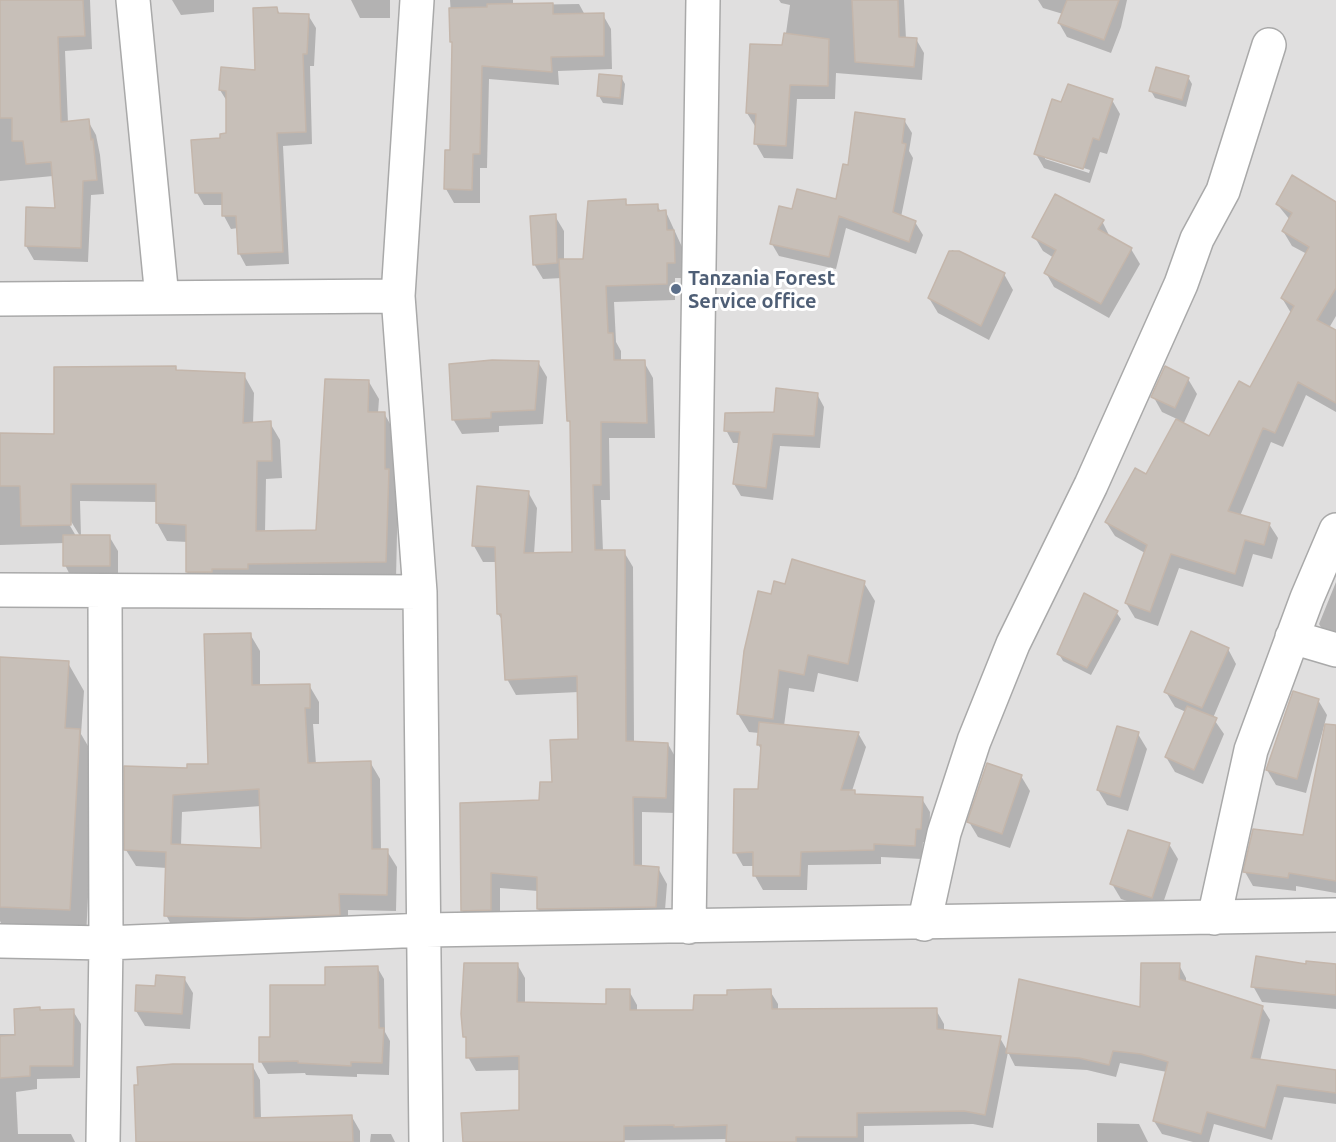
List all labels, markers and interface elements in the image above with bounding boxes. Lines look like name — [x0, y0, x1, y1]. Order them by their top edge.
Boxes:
place label: Tanzania Forest Service office — [688, 266, 835, 313]
marker: Tanzania Forest Service office — [669, 282, 683, 296]

